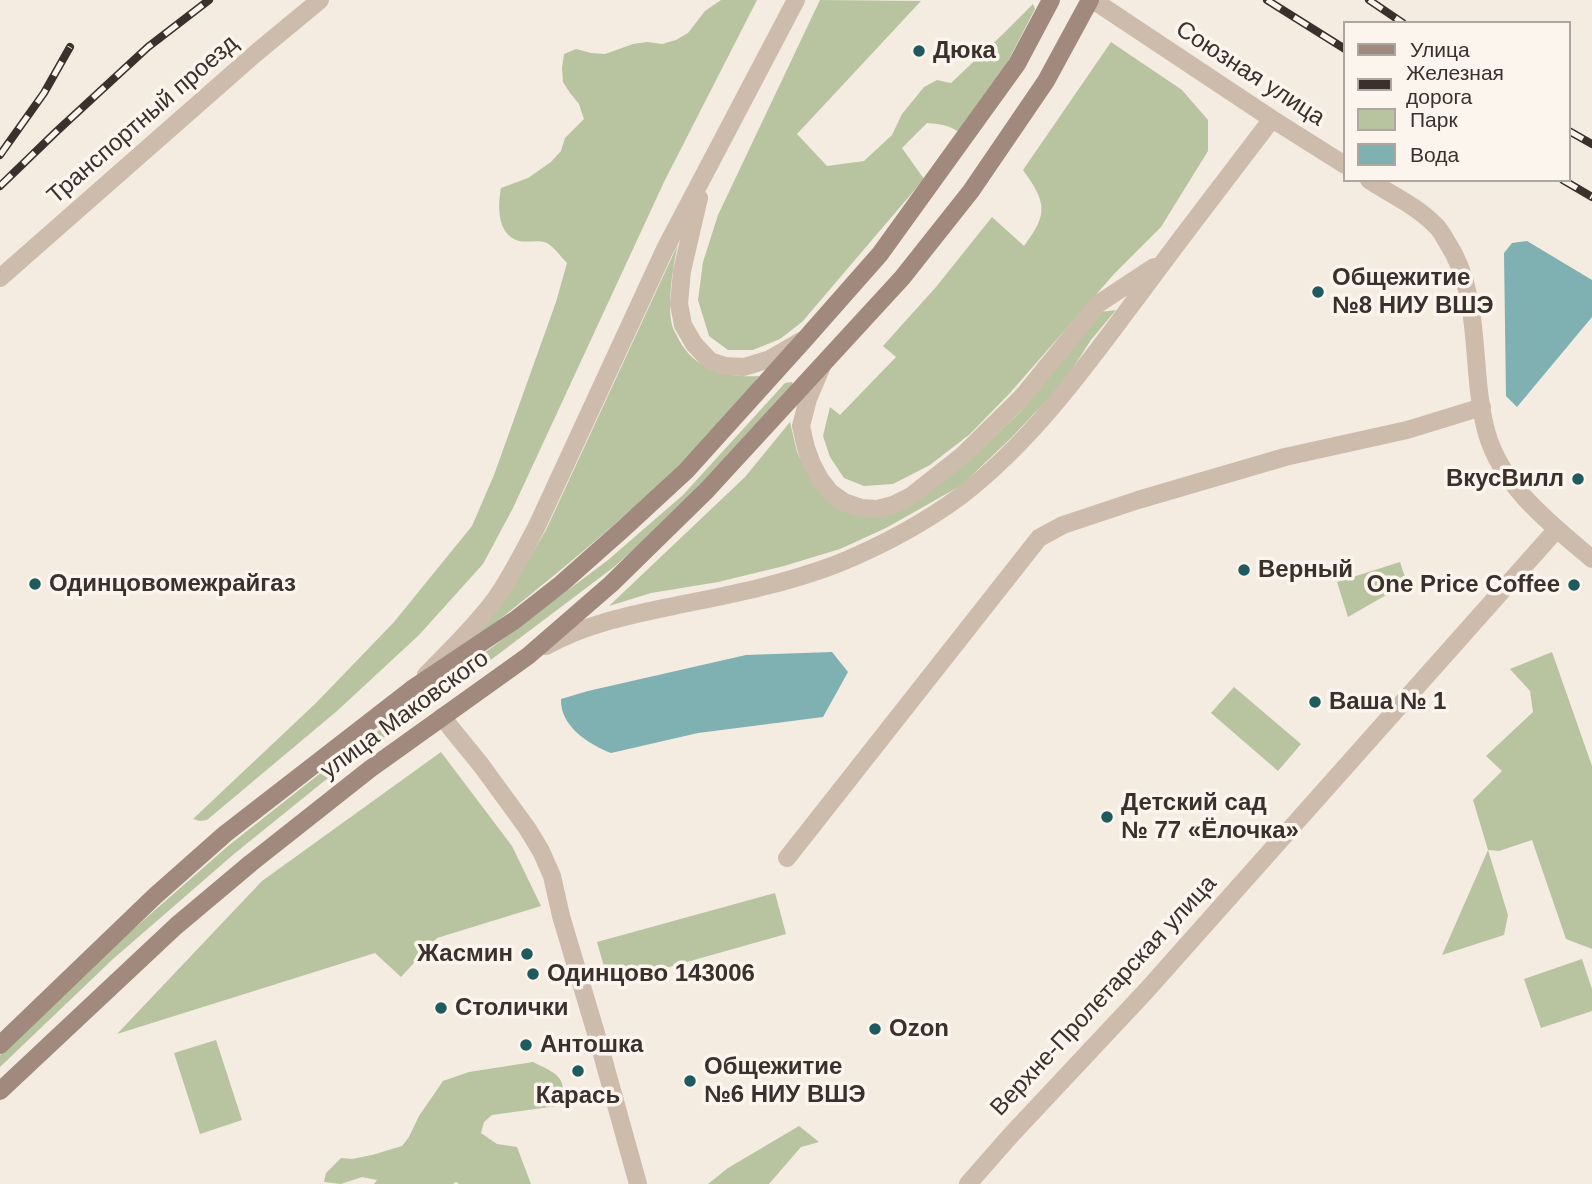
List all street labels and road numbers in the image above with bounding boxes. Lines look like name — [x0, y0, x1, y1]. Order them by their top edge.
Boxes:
street label: Союзная улица — [1170, 15, 1330, 133]
street label: Транспортный проезд — [42, 29, 244, 211]
street label: улица Маковского — [315, 644, 495, 786]
street label: Верхне-Пролетарская улица — [985, 870, 1223, 1122]

